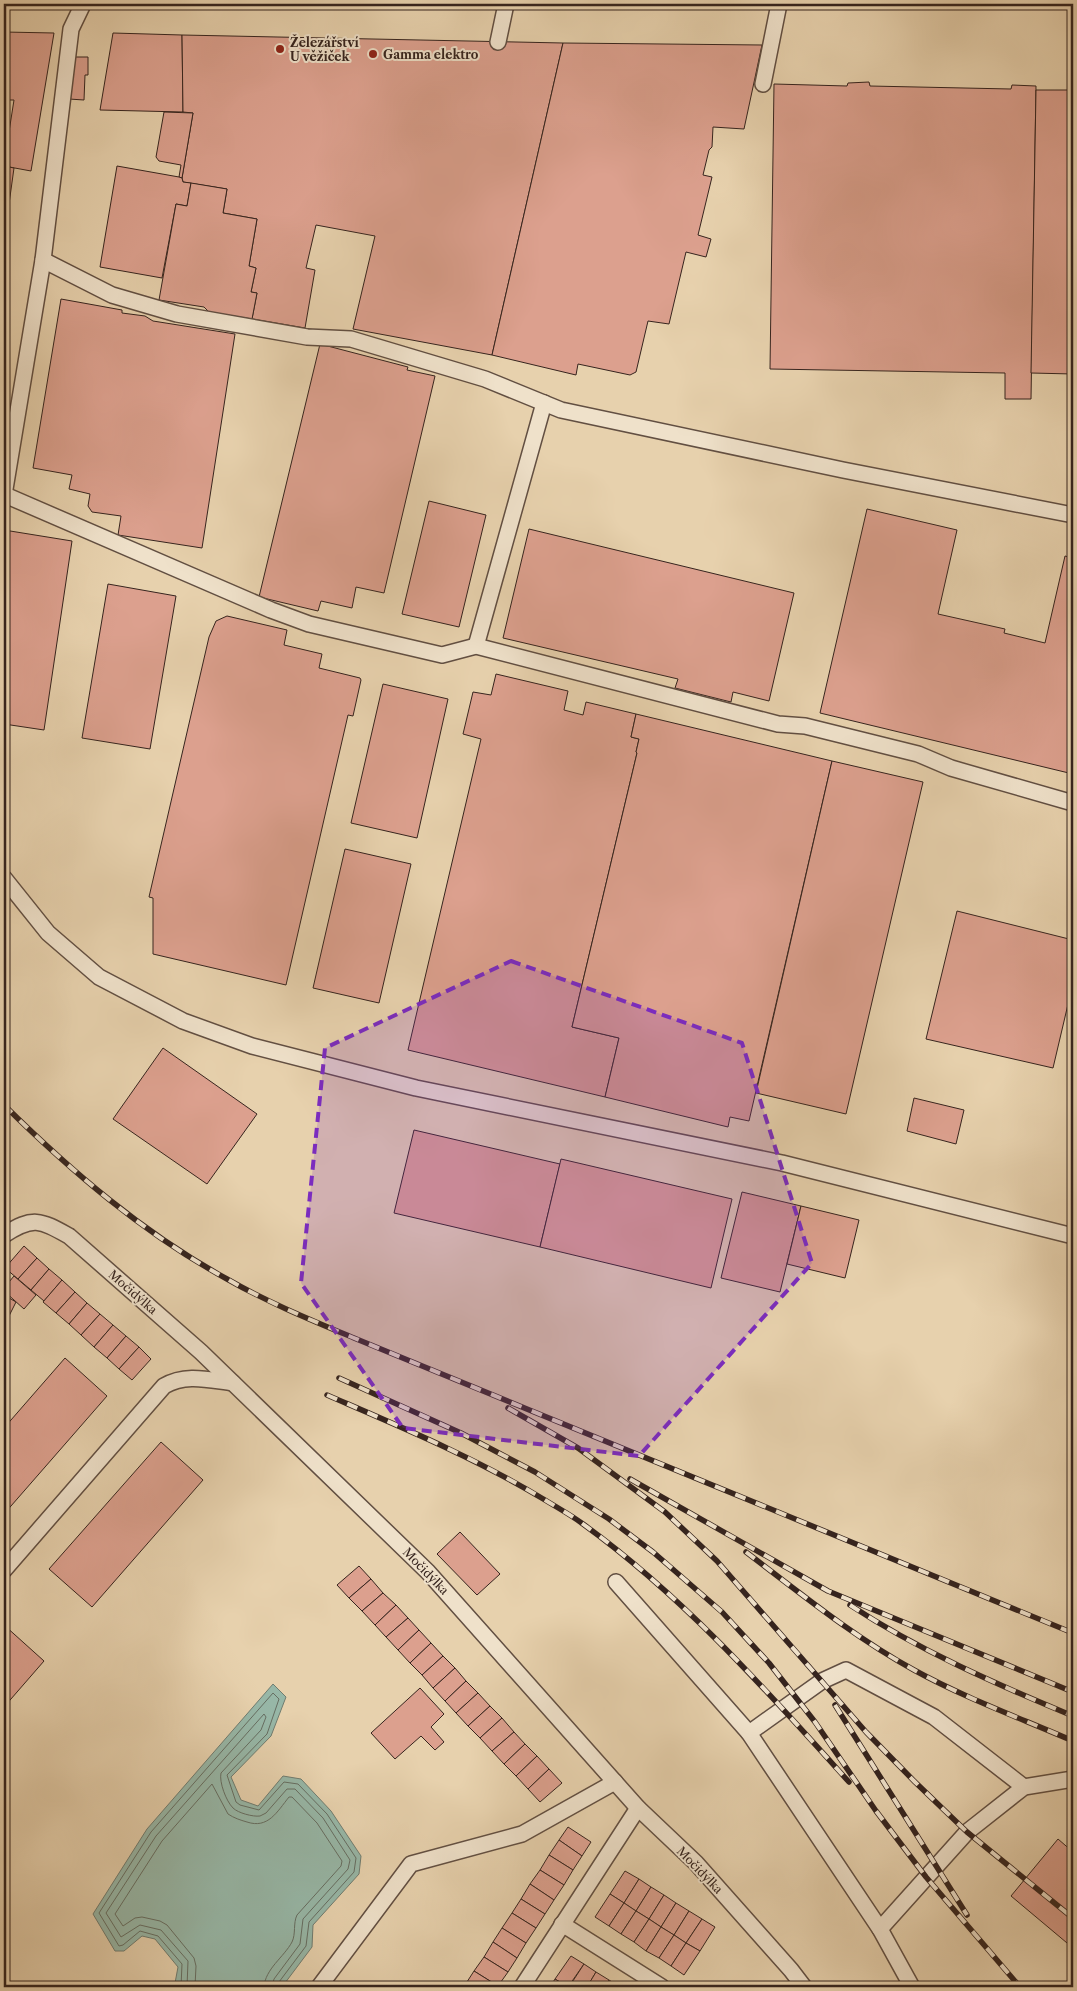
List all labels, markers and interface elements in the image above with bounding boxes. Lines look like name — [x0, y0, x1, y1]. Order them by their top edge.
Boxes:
place label: Železářství U věžiček — [290, 34, 359, 64]
marker: Železářství U věžiček — [274, 43, 286, 55]
place label: Gamma elektro — [383, 47, 479, 62]
marker: Gamma elektro — [367, 48, 379, 60]
street label: Močidýlka — [106, 1267, 161, 1318]
street label: Močidýlka — [400, 1544, 453, 1598]
street label: Močidýlka — [674, 1843, 727, 1897]

